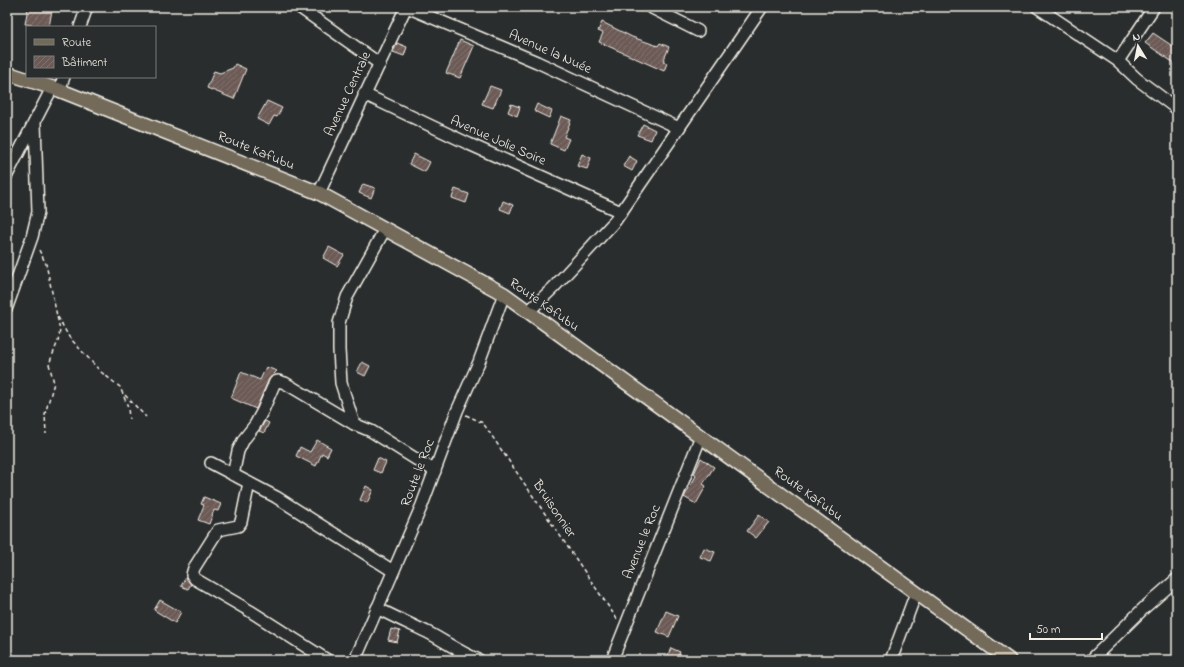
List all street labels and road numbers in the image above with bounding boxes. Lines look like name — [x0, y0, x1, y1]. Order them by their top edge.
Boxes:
street label: Avenue la Nuée — [505, 24, 595, 80]
street label: Avenue Centrale — [319, 47, 377, 140]
street label: Avenue Jolie Soire — [447, 110, 550, 172]
street label: Route Kafubu — [214, 126, 298, 176]
street label: Route Kafubu — [505, 273, 583, 337]
street label: Route le Roc — [396, 435, 441, 510]
street label: Route Kafubu — [769, 462, 847, 527]
street label: Bruisonnier — [526, 475, 581, 543]
street label: Avenue le Roc — [618, 501, 667, 582]

